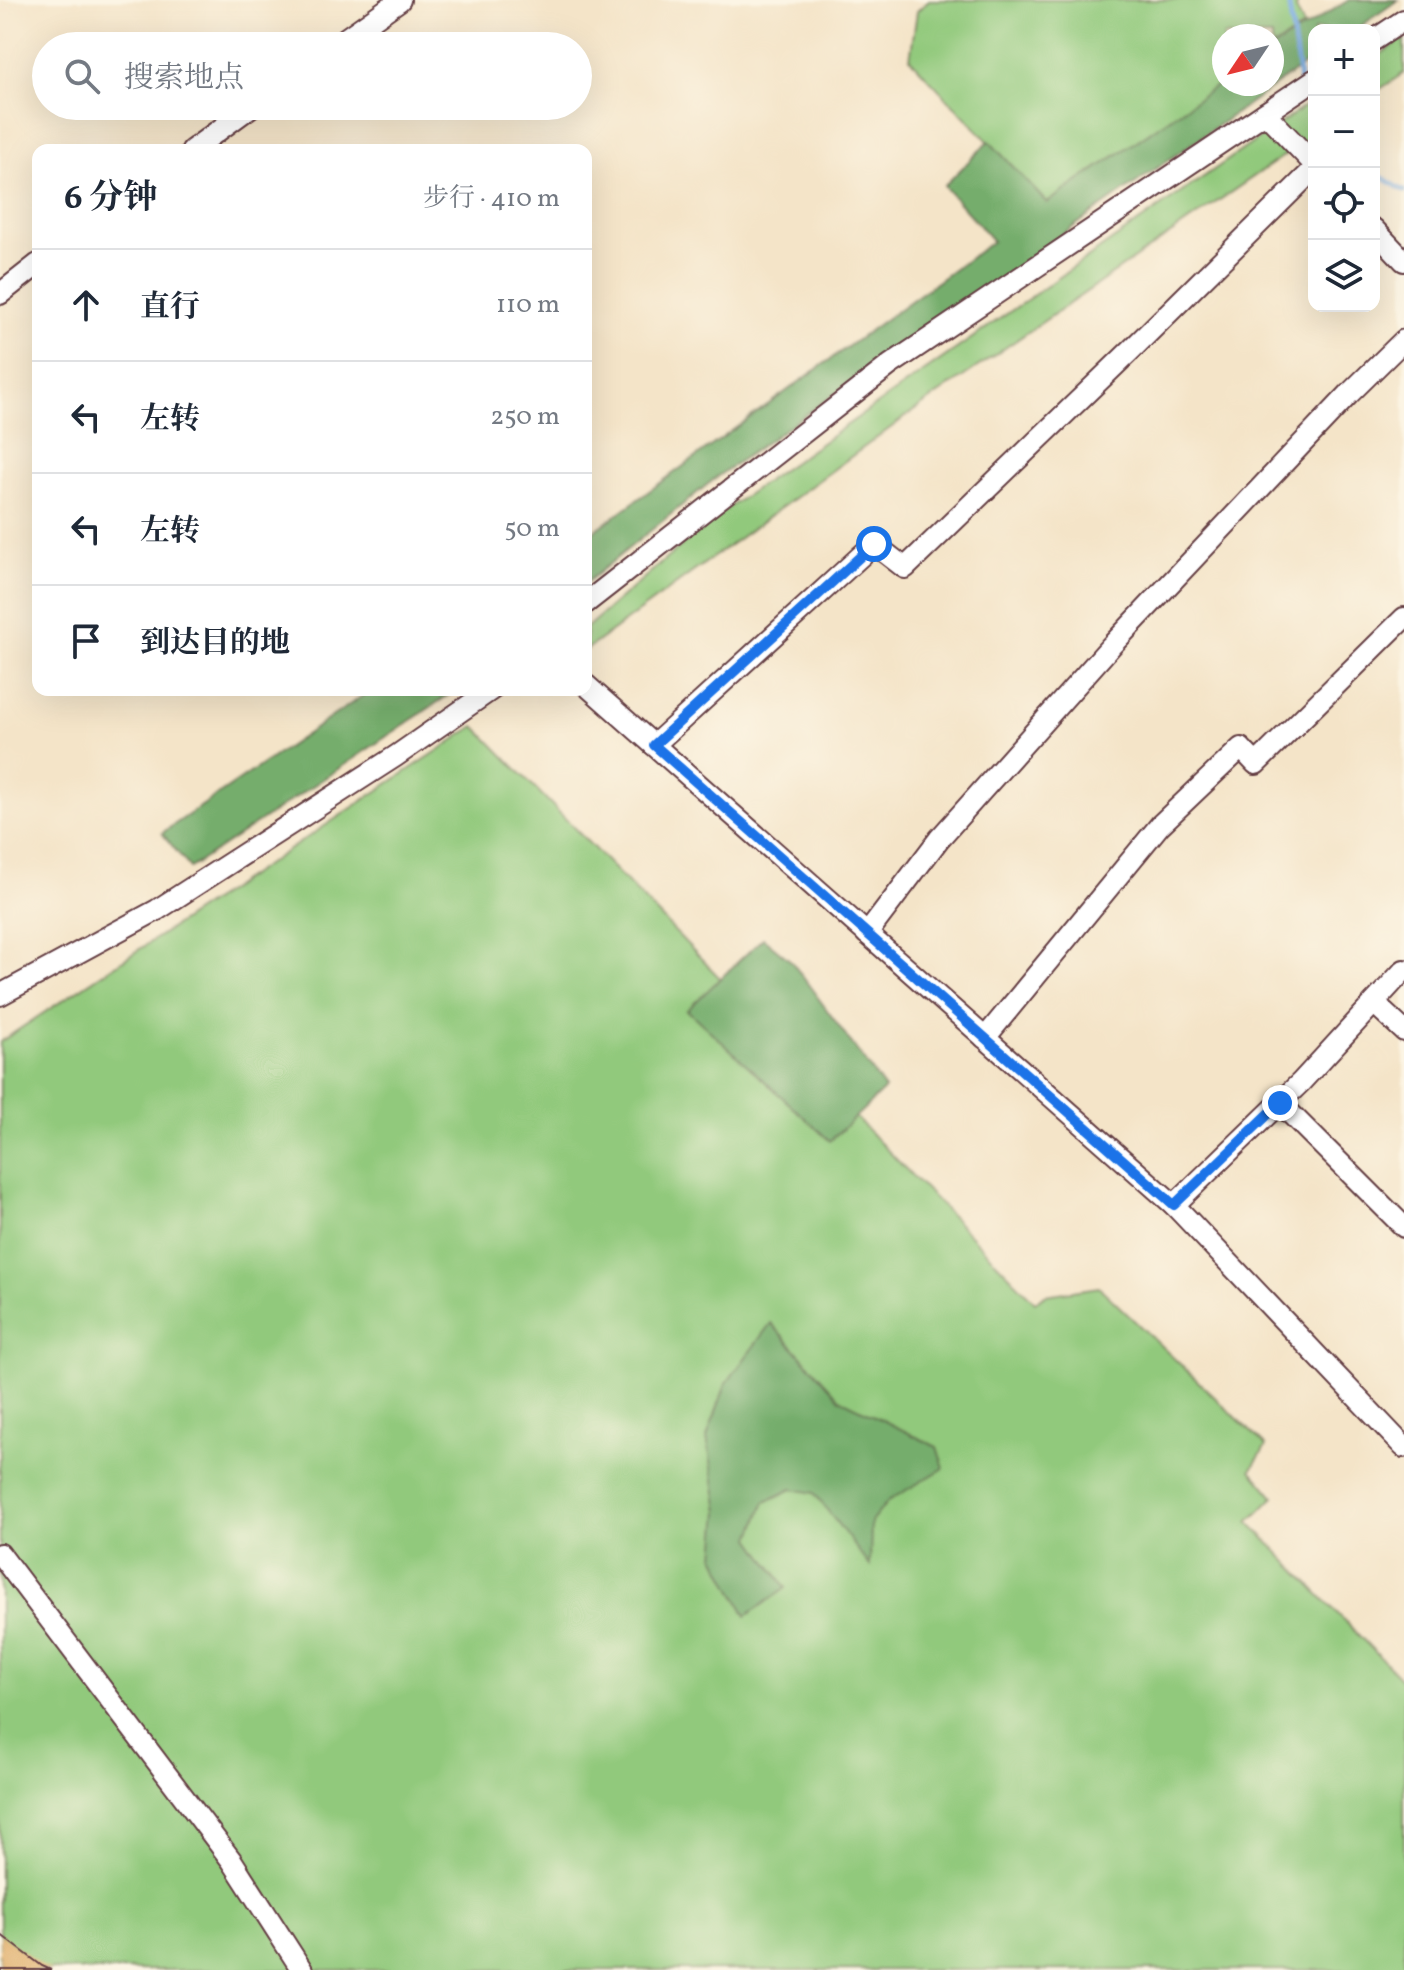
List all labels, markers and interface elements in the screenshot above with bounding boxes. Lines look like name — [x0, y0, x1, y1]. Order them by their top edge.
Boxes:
north arrow — [1212, 24, 1284, 96]
map controls — [1308, 24, 1380, 312]
button: + — [1308, 24, 1380, 96]
search box — [32, 32, 592, 120]
icon: search — [60, 54, 104, 98]
text: 搜索地点 — [124, 58, 244, 100]
button: − — [1308, 96, 1380, 168]
button: locate — [1308, 168, 1380, 240]
text: 6 分钟 — [64, 176, 157, 223]
text: 步行 · 410 m — [423, 181, 560, 217]
button: layers — [1308, 240, 1380, 312]
icon: ahead — [64, 283, 108, 327]
text: 直行 — [140, 287, 200, 329]
text: 110 m — [496, 287, 560, 323]
icon: left — [64, 395, 108, 439]
text: 左转 — [140, 399, 200, 441]
text: 250 m — [490, 399, 560, 435]
icon: left — [64, 507, 108, 551]
text: 左转 — [140, 511, 200, 553]
text: 50 m — [504, 511, 560, 547]
route start — [856, 526, 892, 562]
icon: arrive — [64, 619, 108, 663]
text: 到达目的地 — [140, 623, 290, 665]
route end — [1262, 1085, 1298, 1121]

